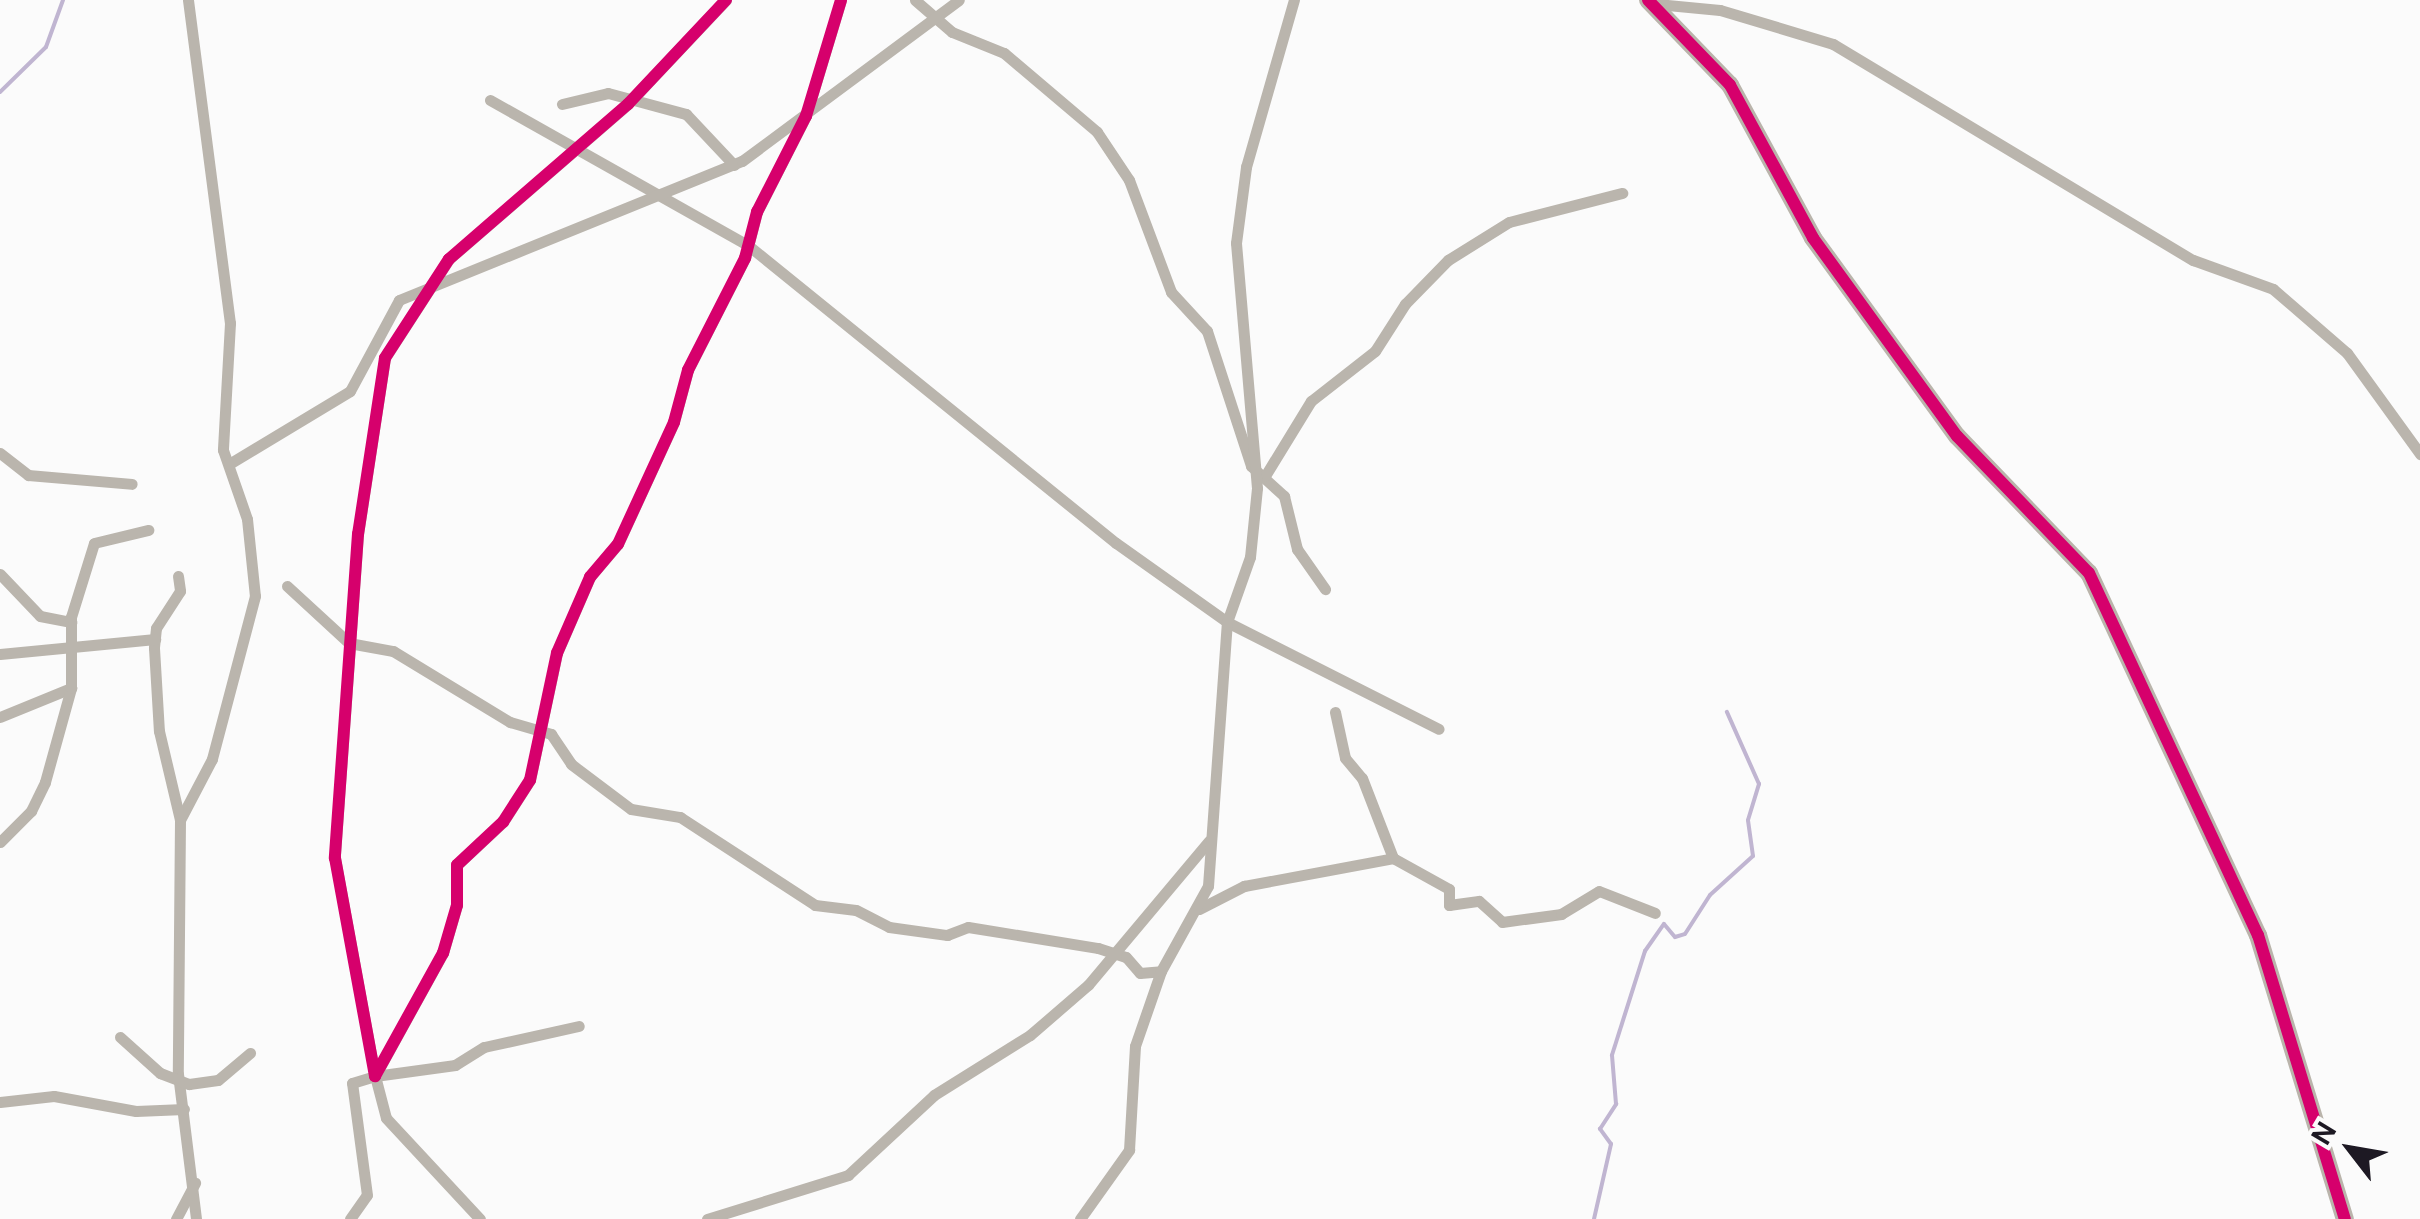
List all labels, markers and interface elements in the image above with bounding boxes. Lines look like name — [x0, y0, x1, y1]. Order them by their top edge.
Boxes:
north arrow — [2300, 1099, 2400, 1199]
text: N — [2303, 1115, 2345, 1152]

